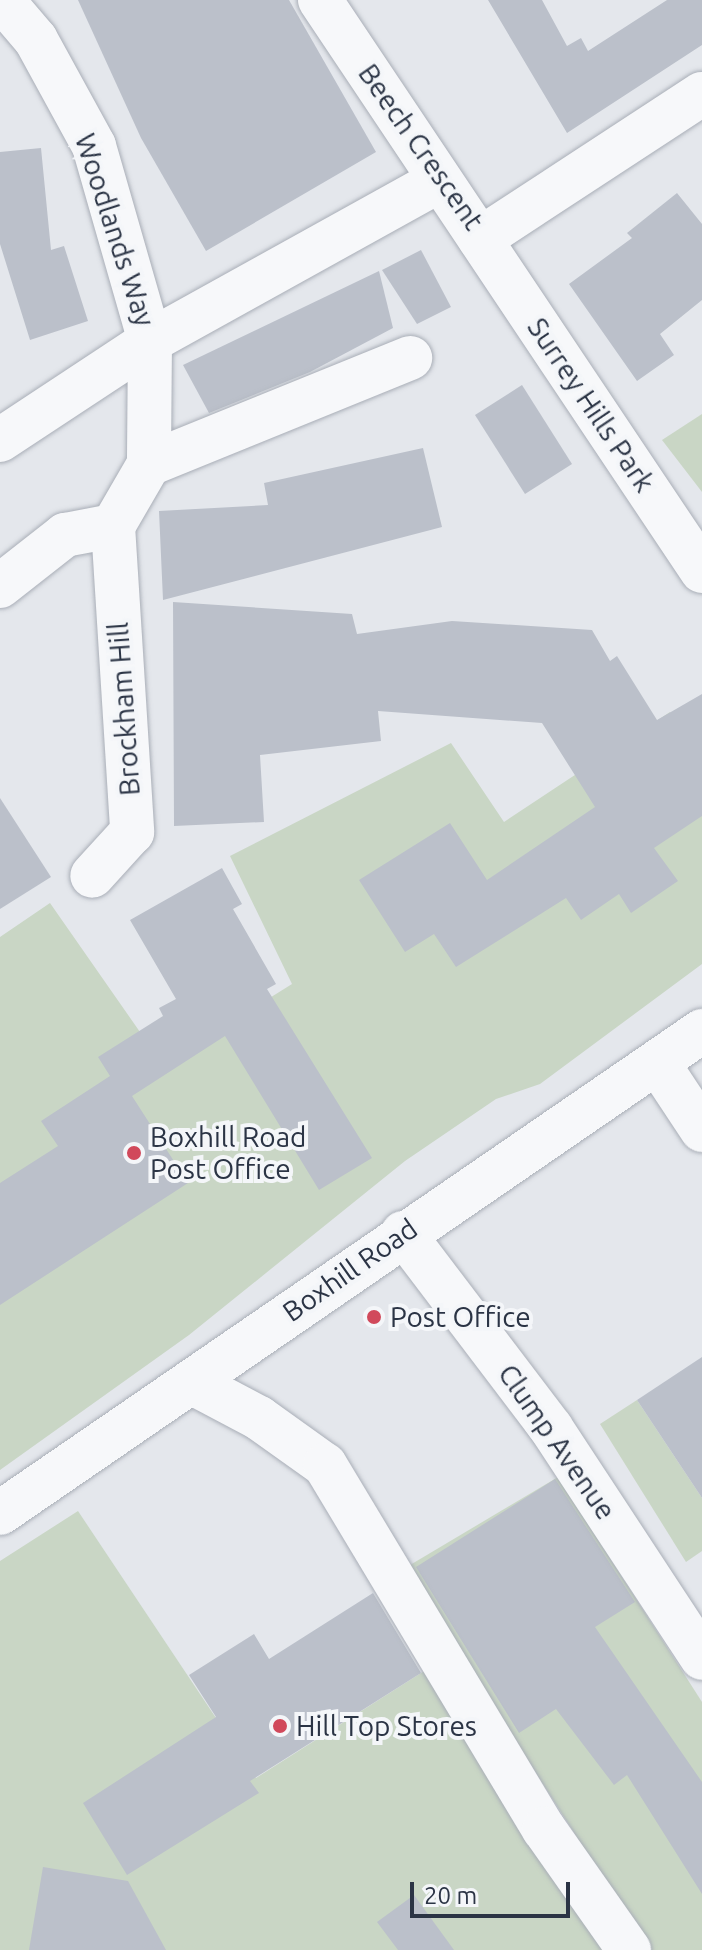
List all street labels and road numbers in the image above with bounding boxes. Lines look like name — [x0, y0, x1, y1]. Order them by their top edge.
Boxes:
street label: Beech Crescent — [351, 58, 491, 236]
street label: Woodlands Way — [68, 129, 162, 331]
street label: Surrey Hills Park — [520, 312, 662, 498]
street label: Brockham Hill — [101, 621, 147, 797]
street label: Boxhill Road — [276, 1211, 424, 1329]
street label: Clump Avenue — [491, 1358, 623, 1526]

